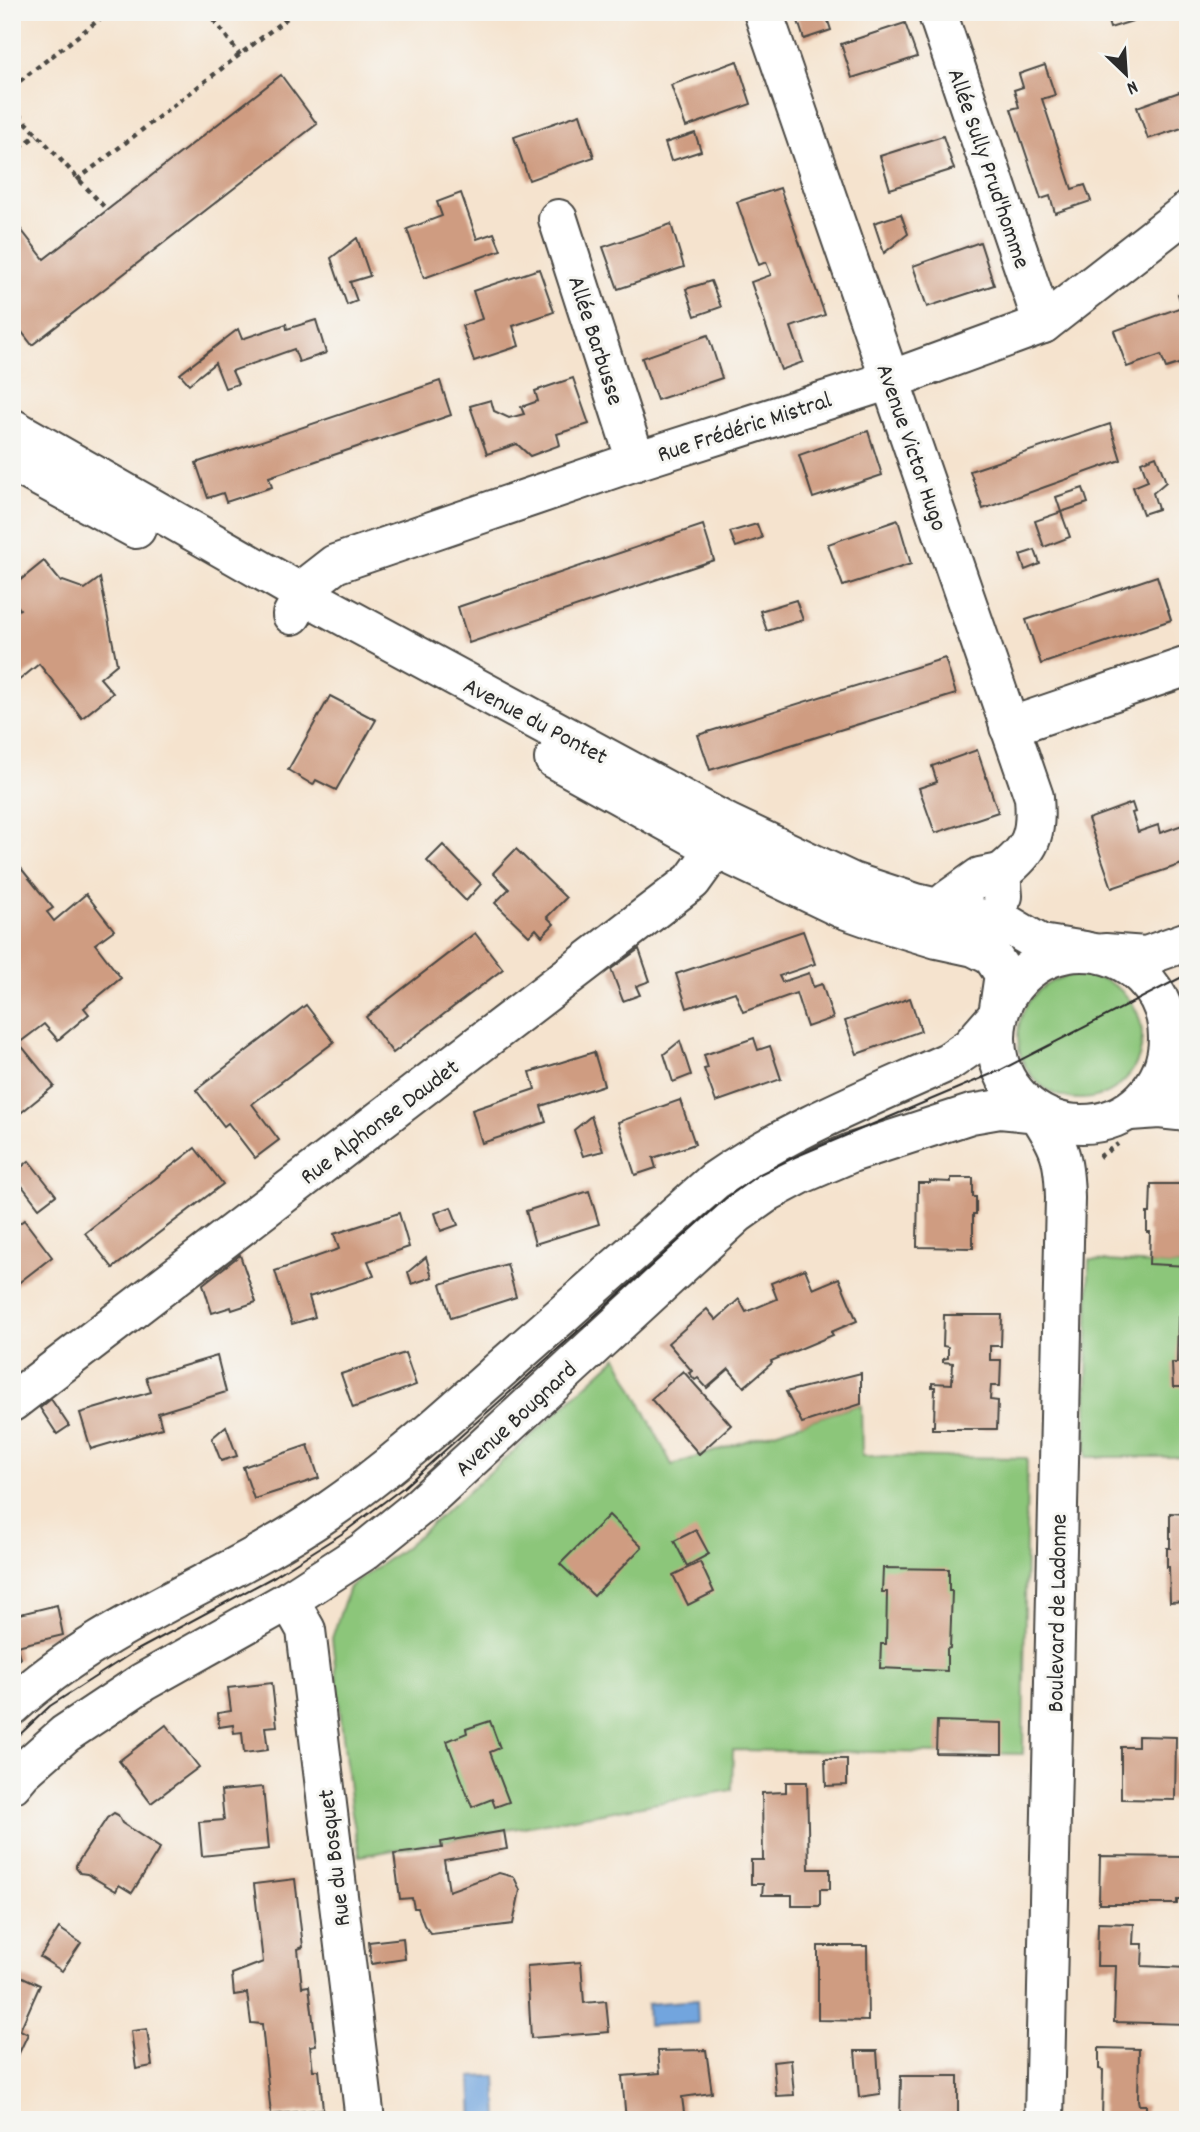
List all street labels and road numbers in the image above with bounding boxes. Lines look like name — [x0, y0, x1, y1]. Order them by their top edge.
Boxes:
street label: Allée Sully Prud'homme — [937, 64, 1037, 274]
street label: Allée Barbusse — [557, 272, 631, 410]
street label: Avenue Victor Hugo — [866, 360, 955, 536]
street label: Rue Frédéric Mistral — [653, 385, 837, 473]
street label: Avenue du Pontet — [456, 670, 613, 775]
street label: Rue Alphonse Daudet — [294, 1052, 468, 1195]
street label: Avenue Bougnard — [448, 1354, 586, 1486]
street label: Boulevard de Ladonne — [1040, 1513, 1078, 1713]
street label: Rue du Bosquet — [311, 1787, 361, 1928]

